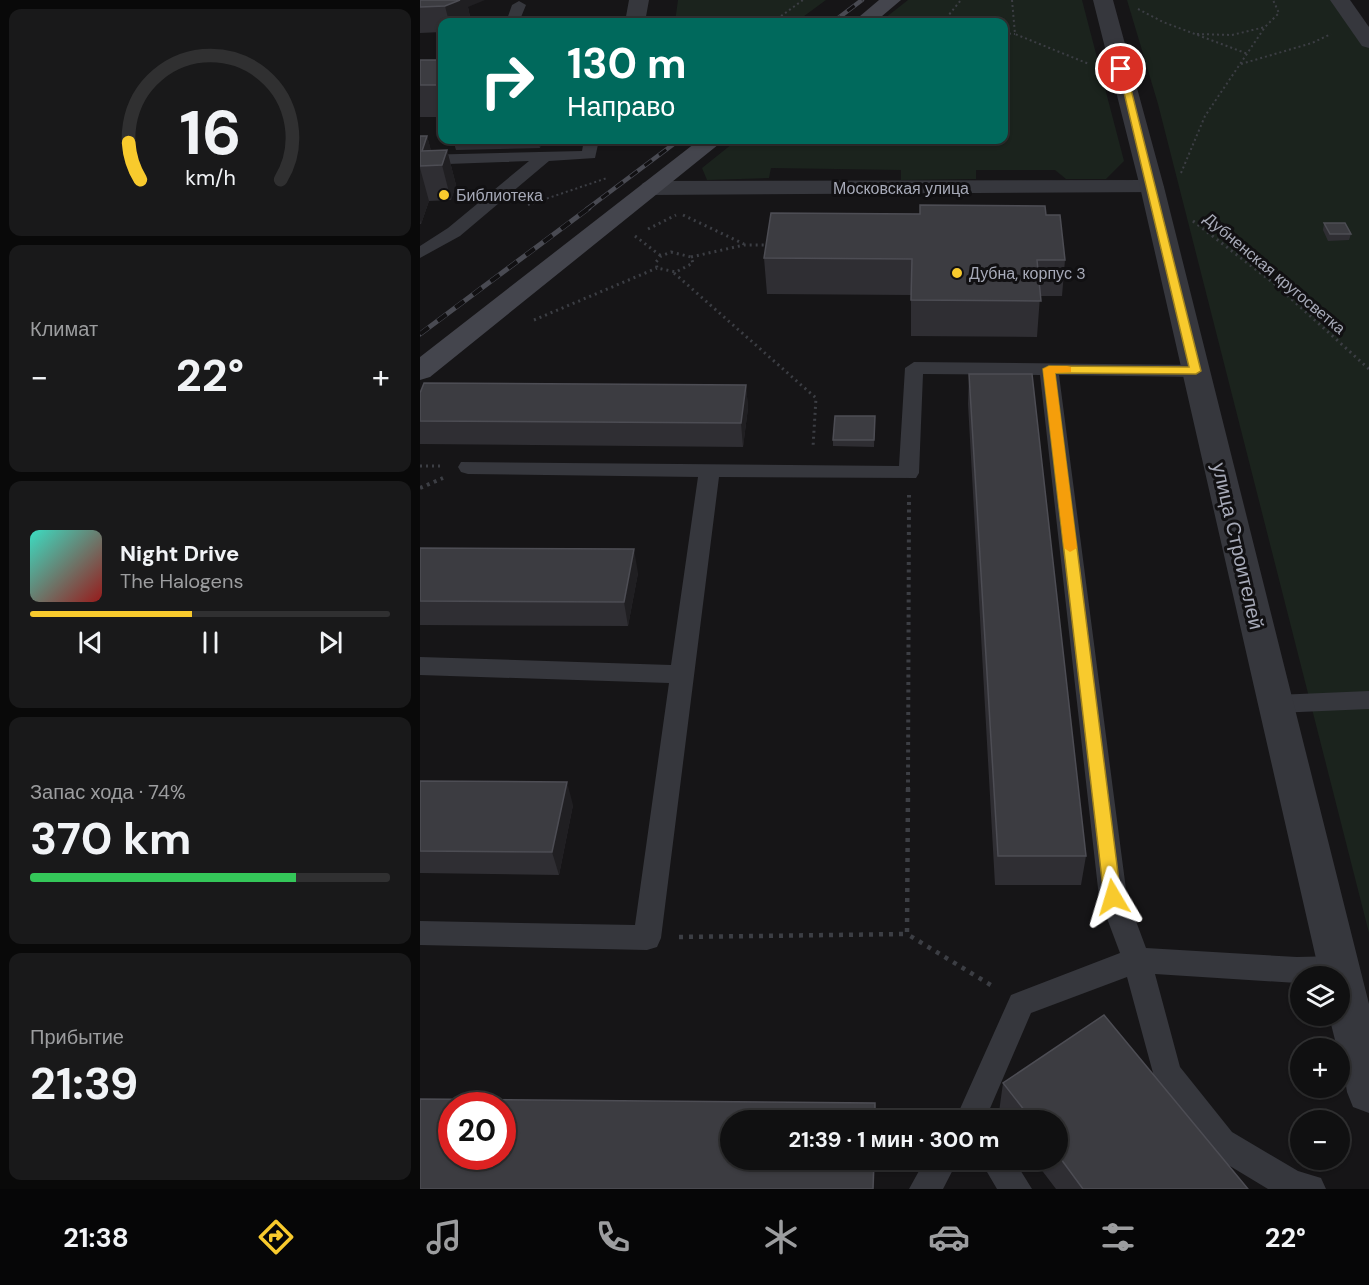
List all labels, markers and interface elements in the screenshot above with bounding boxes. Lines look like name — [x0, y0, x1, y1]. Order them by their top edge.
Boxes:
text: 130 m — [567, 36, 687, 91]
icon: right — [468, 42, 546, 120]
pin — [1095, 43, 1146, 94]
icon: arrive — [1104, 52, 1137, 85]
text: Направо — [567, 89, 675, 124]
text: 16 — [179, 92, 241, 173]
text: km/h — [185, 164, 235, 192]
street label: Московская улица — [833, 178, 969, 199]
place label: Библиотека — [456, 185, 543, 206]
marker: Библиотека — [437, 188, 451, 202]
street label: Дубненская кругосветка — [1200, 208, 1350, 339]
place label: Дубна, корпус 3 — [969, 263, 1086, 284]
marker: Дубна, корпус 3 — [950, 266, 964, 280]
text: Климат — [30, 316, 98, 342]
text: 22° — [176, 346, 244, 405]
text: − — [30, 355, 48, 398]
text: + — [372, 355, 390, 398]
street label: улица Строителей — [1206, 460, 1270, 632]
text: Night Drive — [120, 539, 239, 568]
text: The Halogens — [120, 568, 243, 594]
icon: previous — [74, 626, 107, 659]
icon: pause — [194, 626, 227, 659]
icon: next — [314, 626, 347, 659]
text: Запас хода · 74% — [30, 779, 186, 805]
text: 370 km — [30, 809, 191, 868]
position arrow — [1081, 865, 1145, 929]
map controls — [1290, 966, 1350, 1170]
button: layers — [1290, 966, 1350, 1026]
text: Прибытие — [30, 1024, 124, 1050]
button: + — [1290, 1038, 1350, 1098]
text: 21:39 — [30, 1054, 138, 1113]
speed limit sign: 20 — [438, 1092, 516, 1170]
button: − — [1290, 1110, 1350, 1170]
text: 21:39 · 1 мин · 300 m — [788, 1125, 1000, 1154]
icon: directions — [255, 1216, 297, 1258]
icon: music — [423, 1216, 465, 1258]
icon: phone — [592, 1216, 634, 1258]
icon: climate — [760, 1216, 802, 1258]
icon: car — [928, 1216, 970, 1258]
icon: filters — [1097, 1216, 1139, 1258]
text: 21:38 — [63, 1220, 129, 1255]
text: 22° — [1265, 1220, 1306, 1255]

